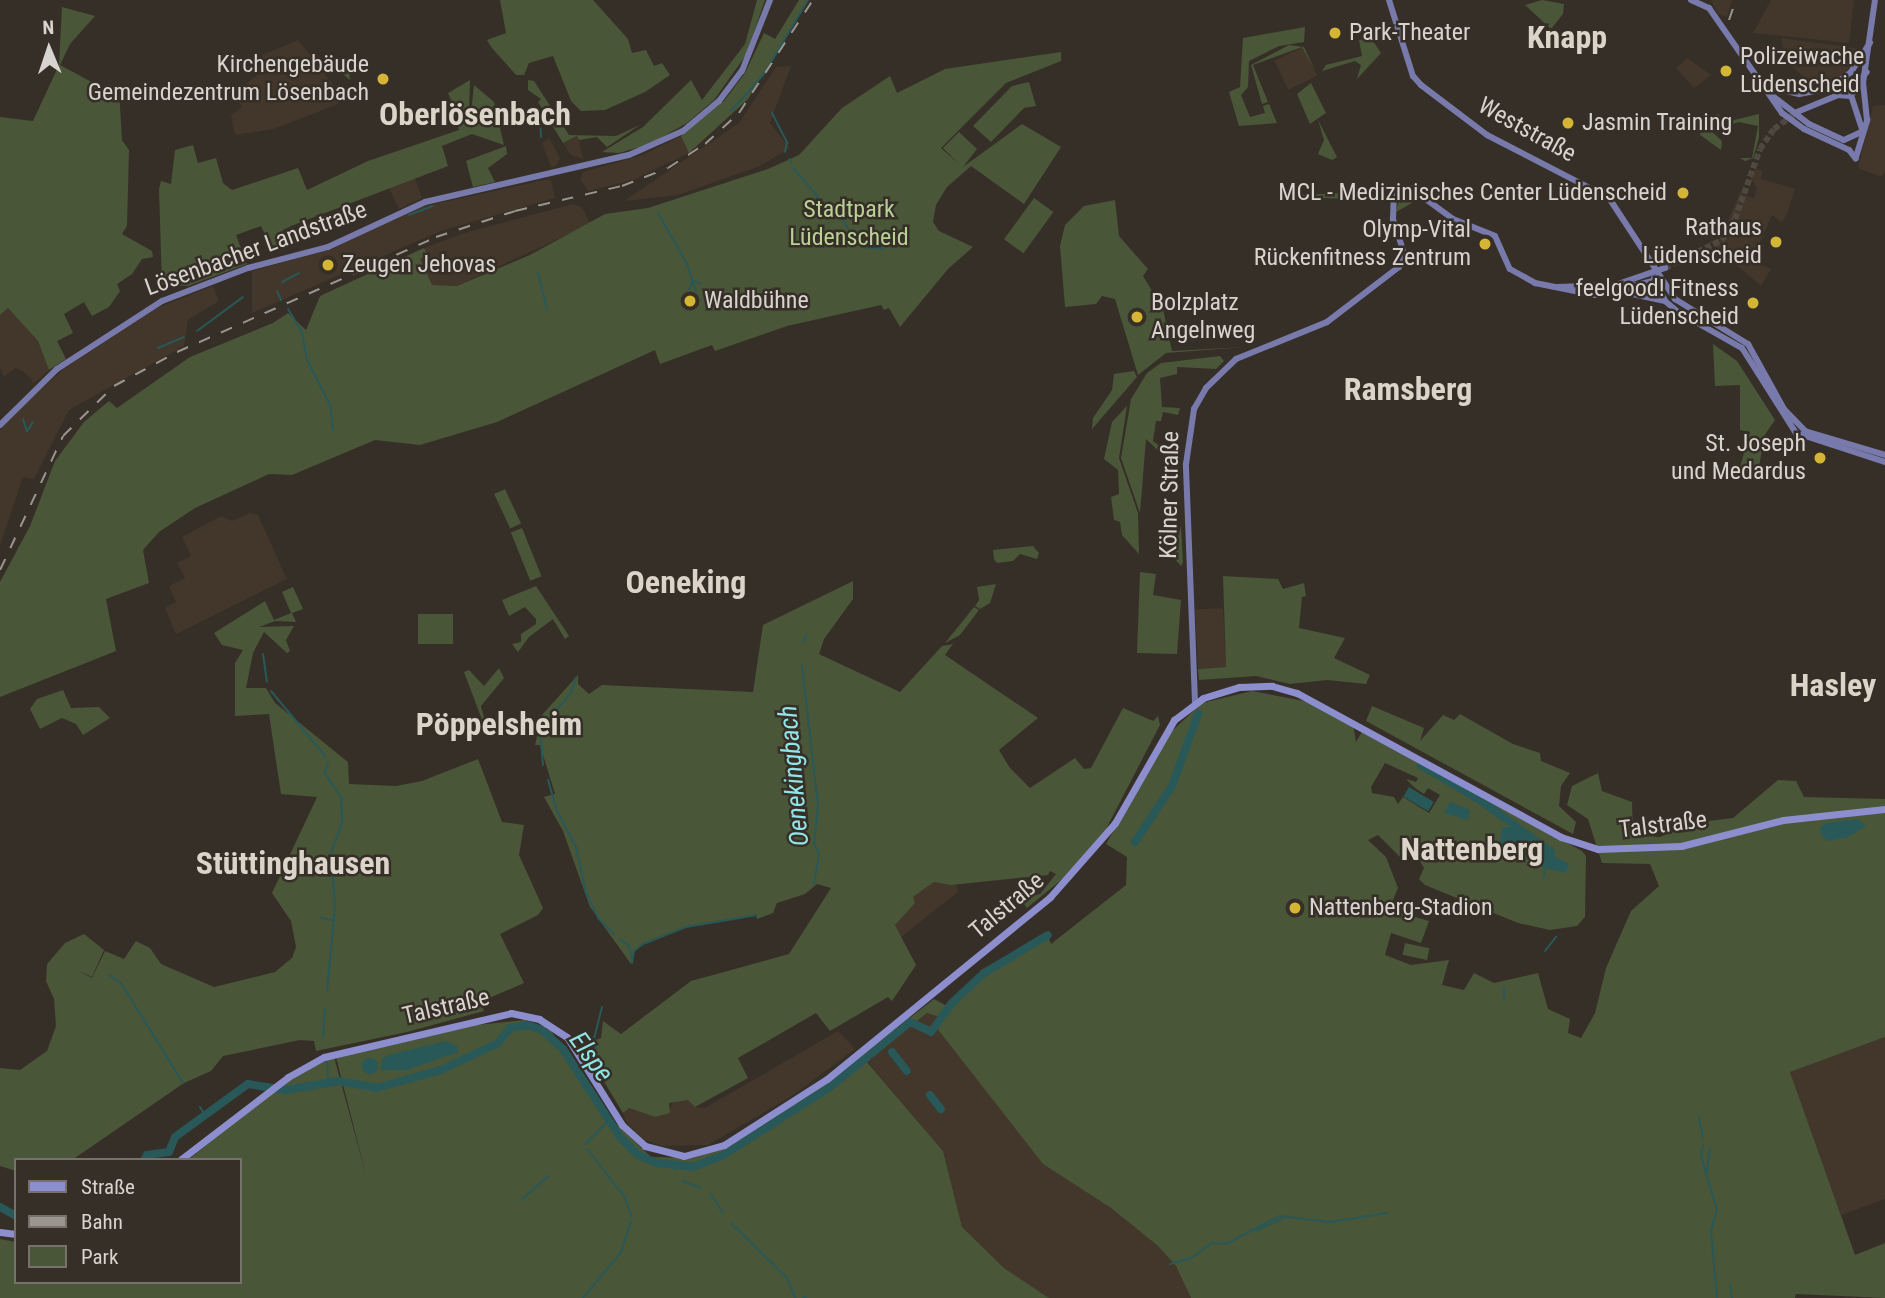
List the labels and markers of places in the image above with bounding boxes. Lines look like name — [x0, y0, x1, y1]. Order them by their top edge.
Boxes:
place label: Park-Theater — [1349, 19, 1470, 47]
marker: Park-Theater — [1327, 25, 1343, 41]
place label: Polizeiwache Lüdenscheid — [1740, 43, 1864, 99]
place label: Kirchengebäude Gemeindezentrum Lösenbach — [88, 51, 369, 107]
marker: Polizeiwache Lüdenscheid — [1718, 63, 1734, 79]
marker: Kirchengebäude Gemeindezentrum Lösenbach — [375, 71, 391, 87]
place label: Jasmin Training — [1582, 109, 1733, 137]
marker: Jasmin Training — [1560, 115, 1576, 131]
place label: MCL - Medizinisches Center Lüdenscheid — [1278, 179, 1667, 207]
marker: MCL - Medizinisches Center Lüdenscheid — [1673, 183, 1693, 203]
place label: Rathaus Lüdenscheid — [1642, 214, 1762, 270]
place label: Olymp-Vital Rückenfitness Zentrum — [1254, 216, 1471, 272]
marker: Rathaus Lüdenscheid — [1768, 234, 1784, 250]
marker: Olymp-Vital Rückenfitness Zentrum — [1477, 236, 1493, 252]
place label: Zeugen Jehovas — [342, 251, 496, 279]
marker: Zeugen Jehovas — [320, 257, 336, 273]
place label: feelgood! Fitness Lüdenscheid — [1576, 275, 1739, 331]
place label: Waldbühne — [704, 287, 809, 315]
place label: Bolzplatz Angelnweg — [1151, 289, 1255, 345]
marker: Waldbühne — [682, 293, 698, 309]
marker: feelgood! Fitness Lüdenscheid — [1745, 295, 1761, 311]
marker: Bolzplatz Angelnweg — [1129, 309, 1145, 325]
place label: St. Joseph und Medardus — [1671, 430, 1806, 486]
marker: St. Joseph und Medardus — [1812, 450, 1828, 466]
place label: Nattenberg-Stadion — [1309, 894, 1493, 922]
marker: Nattenberg-Stadion — [1287, 900, 1303, 916]

